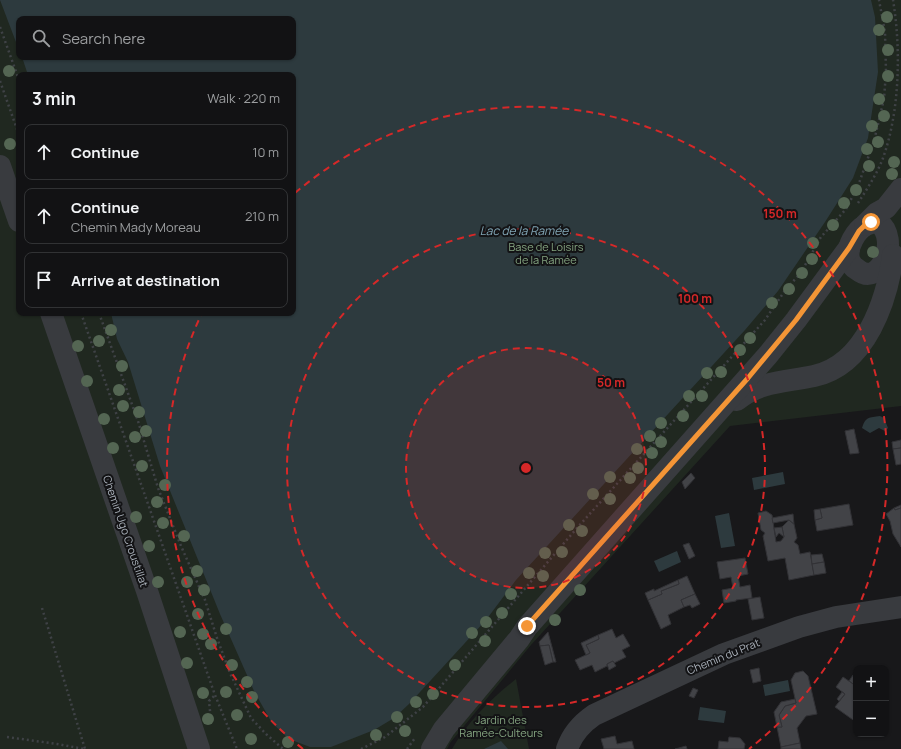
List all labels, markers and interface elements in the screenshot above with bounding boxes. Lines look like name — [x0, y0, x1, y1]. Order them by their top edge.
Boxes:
search box — [16, 16, 296, 60]
icon: search — [30, 27, 52, 49]
text: Search here — [62, 28, 145, 49]
text: 3 min — [32, 87, 76, 110]
text: Walk · 220 m — [207, 89, 280, 107]
icon: ahead — [33, 141, 55, 163]
text: Continue — [71, 142, 139, 163]
text: 10 m — [252, 143, 279, 161]
text: Continue — [71, 197, 139, 218]
icon: ahead — [33, 205, 55, 227]
text: 150 m — [763, 205, 797, 222]
text: 210 m — [245, 207, 279, 225]
route start — [862, 213, 880, 231]
text: Chemin Mady Moreau — [71, 218, 201, 236]
water label: Lac de la Ramée — [480, 222, 569, 239]
park label: Base de Loisirs de la Ramée — [509, 239, 584, 267]
icon: arrive — [33, 269, 55, 291]
text: Arrive at destination — [71, 270, 220, 291]
text: 100 m — [678, 290, 712, 307]
text: 50 m — [597, 374, 625, 391]
centre of rings — [519, 461, 533, 475]
street label: Chemin Ugo Croustillat — [100, 473, 152, 589]
route end — [518, 617, 536, 635]
street label: Chemin du Prat — [684, 635, 762, 677]
map controls — [853, 665, 889, 737]
button: + — [853, 665, 889, 701]
button: − — [853, 701, 889, 737]
park label: Jardin des Ramée-Culteurs — [459, 712, 543, 740]

